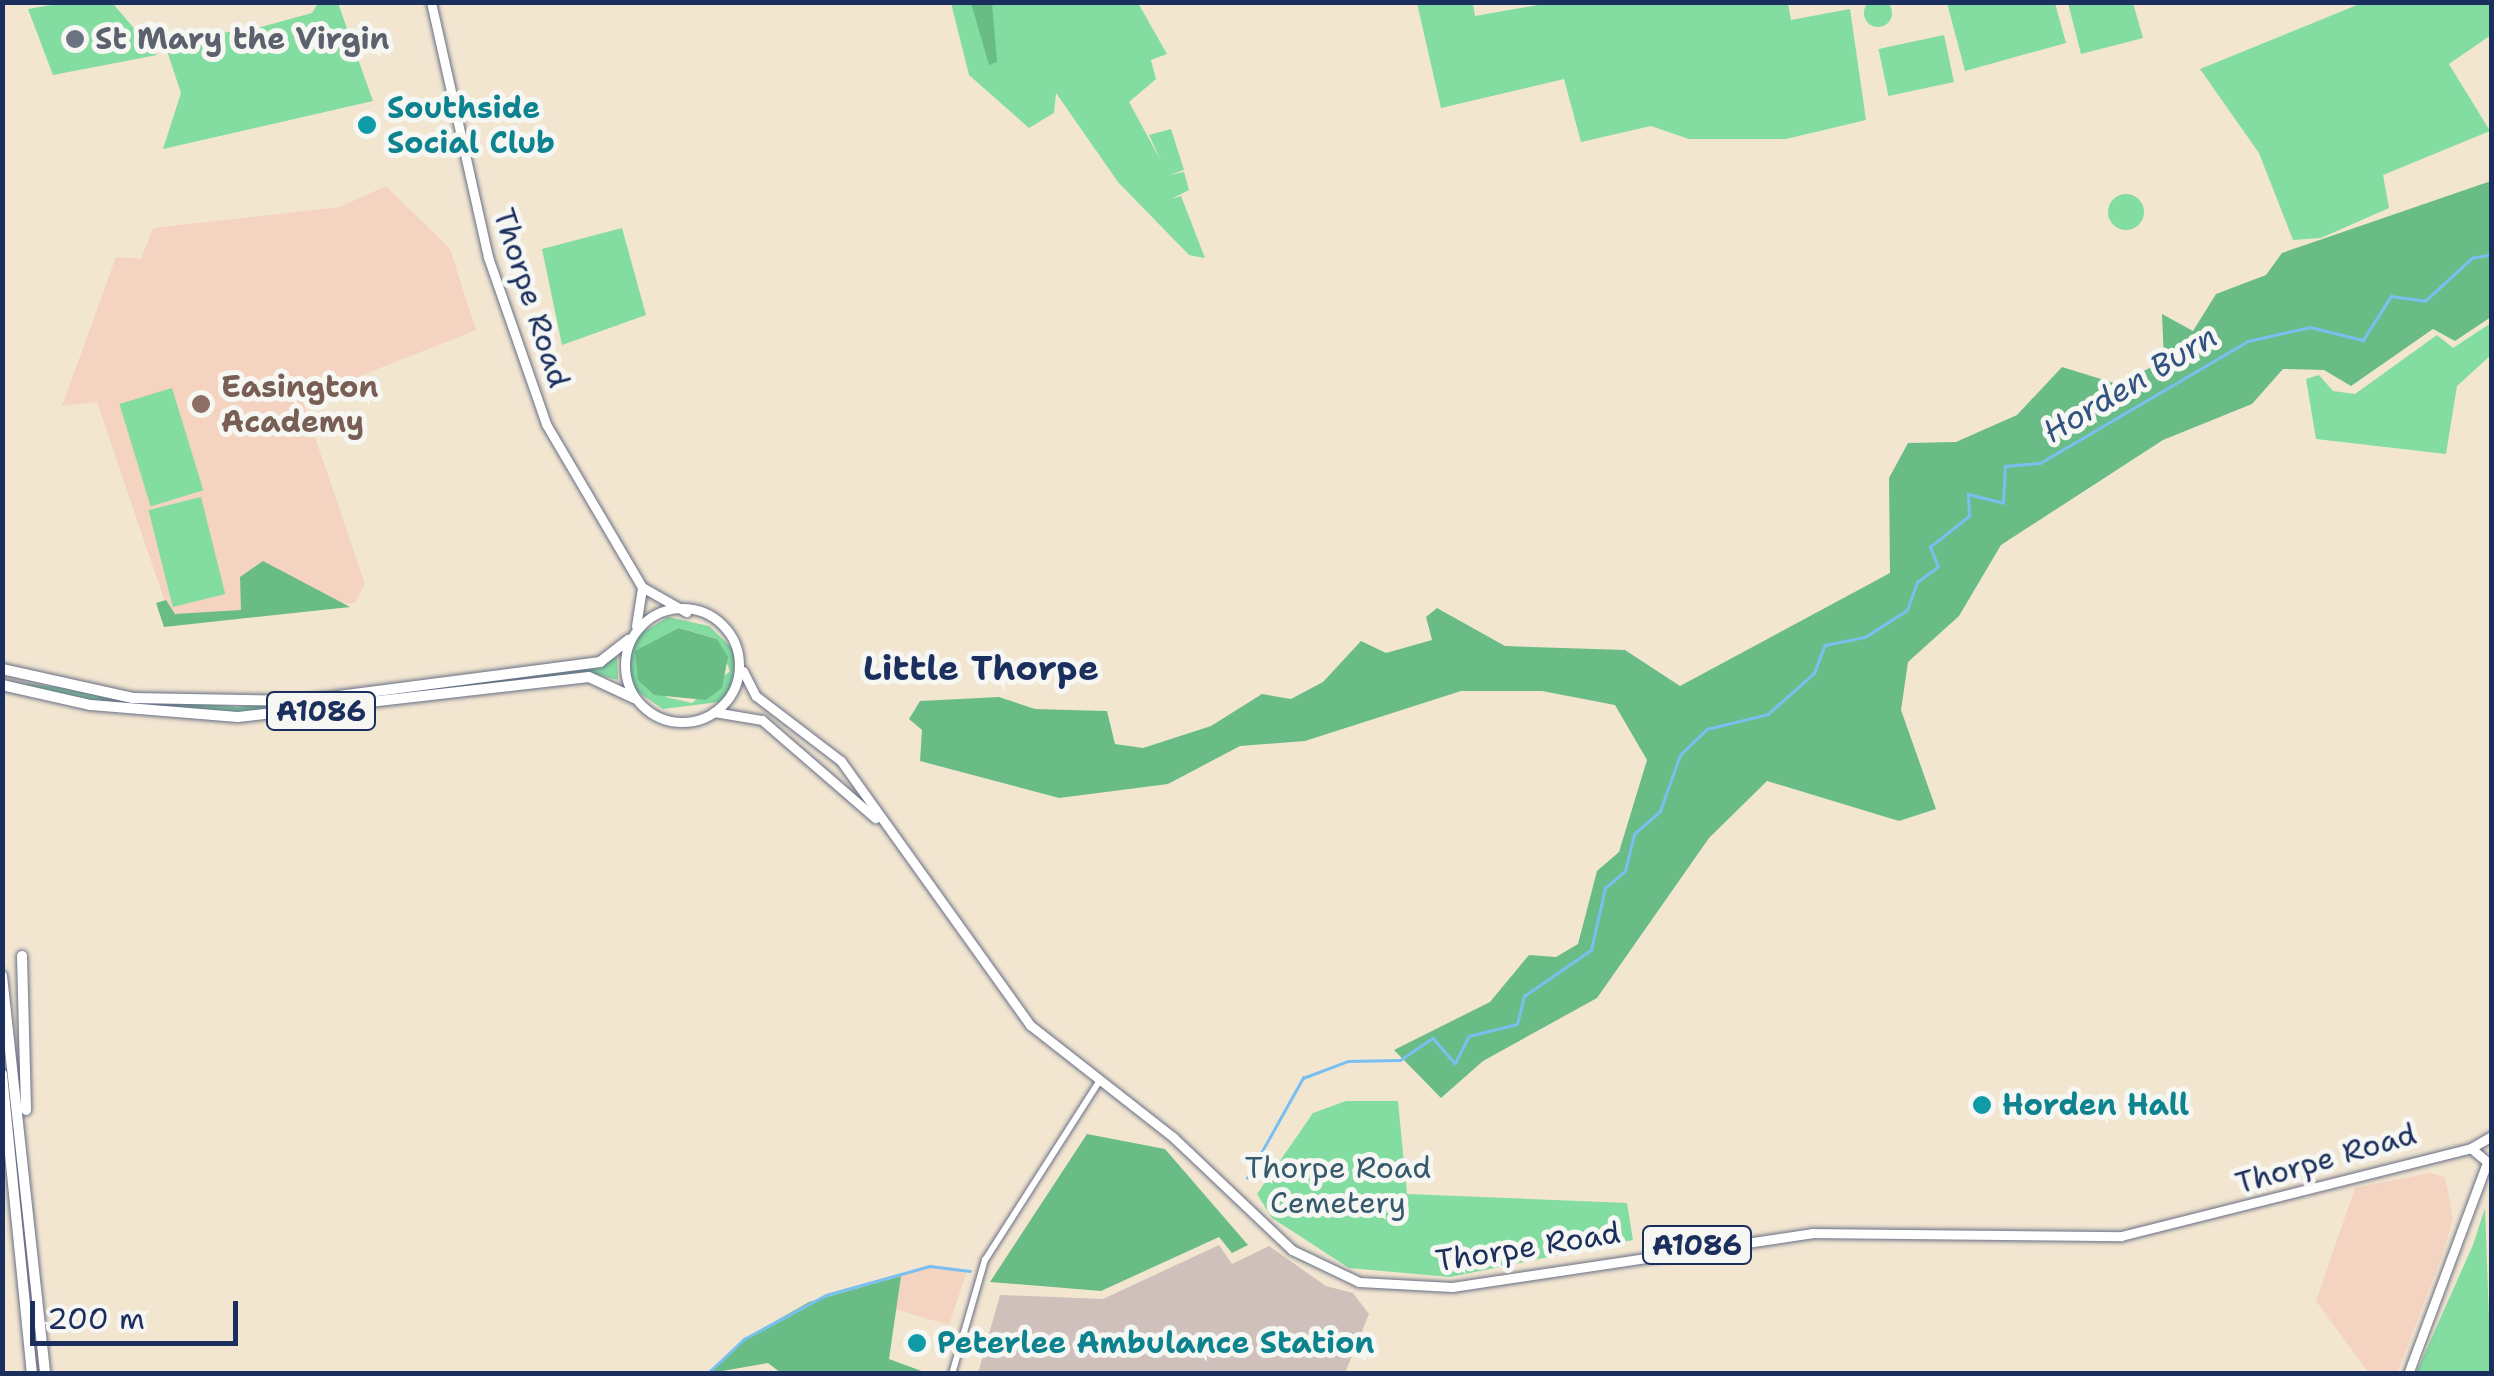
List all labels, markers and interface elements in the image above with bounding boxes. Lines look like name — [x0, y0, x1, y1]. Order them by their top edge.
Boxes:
place label: St Mary the Virgin — [95, 21, 389, 57]
marker: St Mary the Virgin — [64, 28, 86, 50]
place label: Southside Social Club — [387, 90, 555, 160]
marker: Southside Social Club — [356, 114, 378, 136]
street label: Thorpe Road — [485, 204, 577, 392]
water label: Horden Burn — [2036, 317, 2224, 451]
place label: Easington Academy — [221, 369, 379, 440]
marker: Easington Academy — [190, 393, 212, 415]
district label: Little Thorpe — [863, 647, 1099, 689]
road number: A1086 — [264, 688, 378, 734]
place label: Horden Hall — [2002, 1087, 2189, 1123]
marker: Horden Hall — [1971, 1094, 1993, 1116]
street label: Thorpe Road — [2231, 1116, 2421, 1202]
park label: Thorpe Road Cemetery — [1245, 1150, 1431, 1220]
street label: Thorpe Road — [1433, 1215, 1623, 1279]
road number: A1086 — [1640, 1222, 1754, 1268]
scale bar — [35, 1281, 242, 1343]
text: 200 m — [47, 1298, 145, 1339]
place label: Peterlee Ambulance Station — [937, 1325, 1375, 1361]
marker: Peterlee Ambulance Station — [906, 1332, 928, 1354]

